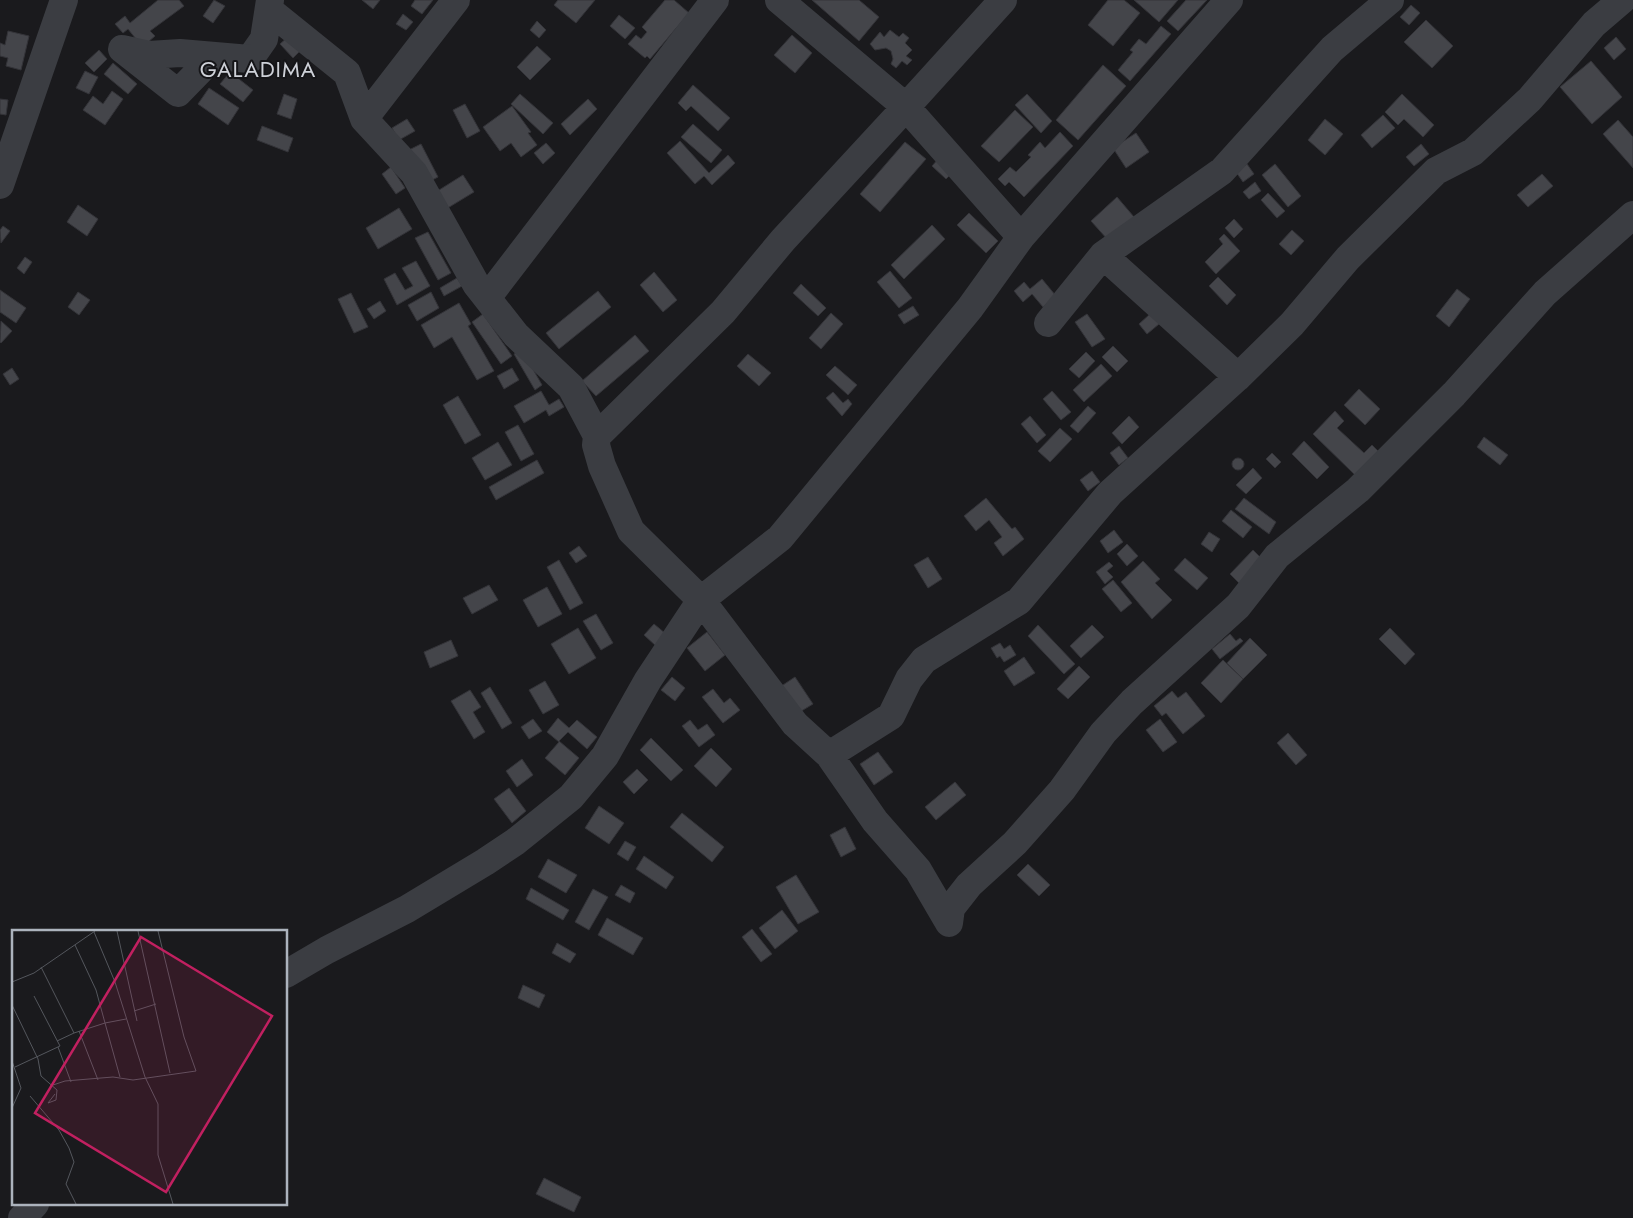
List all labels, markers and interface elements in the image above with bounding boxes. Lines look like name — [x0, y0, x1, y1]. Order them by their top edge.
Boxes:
district label: GALADIMA — [200, 53, 316, 85]
inset map — [12, 930, 288, 1206]

